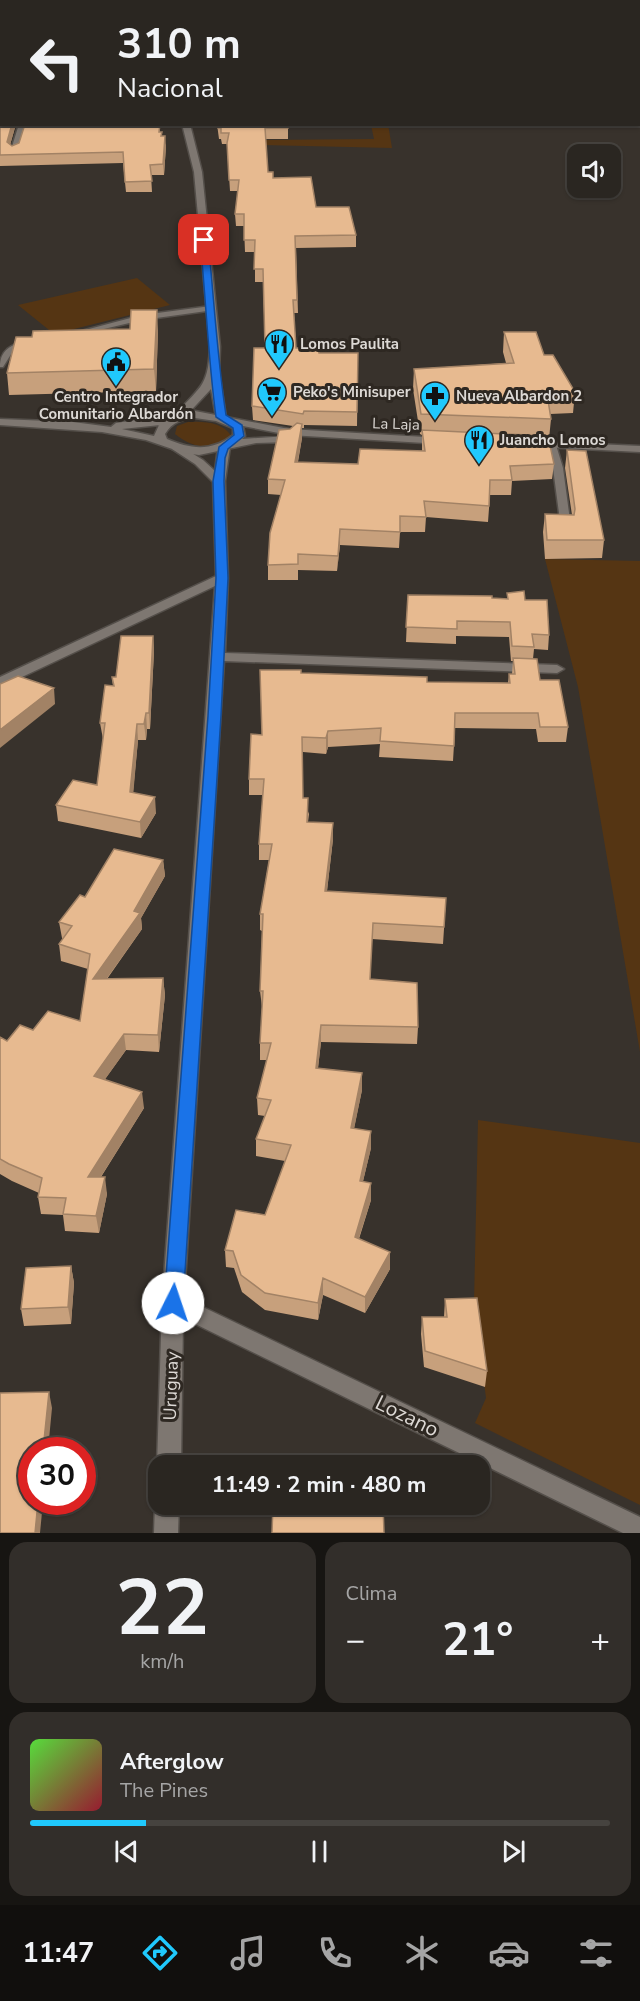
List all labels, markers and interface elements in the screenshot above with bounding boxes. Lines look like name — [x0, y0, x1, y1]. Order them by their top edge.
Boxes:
text: 310 m — [117, 16, 241, 73]
icon: left — [18, 24, 96, 102]
text: Nacional — [117, 70, 223, 107]
map controls — [567, 144, 621, 198]
button: sound — [567, 144, 621, 198]
pin — [178, 214, 229, 265]
icon: arrive — [187, 223, 220, 256]
restaurant icon: Lomos Paulita — [263, 328, 295, 370]
place label: Lomos Paulita — [300, 334, 399, 354]
public building icon: Centro Integrador Comunitario Albardón — [100, 346, 132, 388]
supermarket icon: Peko's Minisuper — [256, 376, 288, 418]
pharmacy icon: Nueva Albardon 2 — [419, 380, 451, 422]
place label: Peko's Minisuper — [293, 382, 411, 402]
place label: Nueva Albardon 2 — [456, 386, 582, 406]
place label: Centro Integrador Comunitario Albardón — [39, 387, 193, 424]
street label: La Laja — [372, 413, 420, 435]
restaurant icon: Juancho Lomos — [463, 424, 495, 466]
place label: Juancho Lomos — [499, 430, 606, 450]
position arrow — [141, 1271, 205, 1335]
street label: Uruguay — [158, 1350, 184, 1421]
street label: Lozano — [371, 1389, 443, 1443]
speed limit sign: 30 — [18, 1437, 96, 1515]
text: 11:49 · 2 min · 480 m — [212, 1470, 426, 1500]
text: 22 — [115, 1555, 209, 1662]
text: Clima — [346, 1580, 397, 1607]
text: 21° — [442, 1610, 513, 1671]
text: − — [346, 1618, 365, 1663]
text: + — [590, 1618, 610, 1663]
text: km/h — [140, 1648, 184, 1675]
text: Afterglow — [120, 1747, 224, 1777]
text: The Pines — [120, 1777, 208, 1804]
icon: previous — [110, 1835, 143, 1868]
icon: pause — [303, 1835, 336, 1868]
icon: next — [497, 1835, 530, 1868]
icon: directions — [139, 1932, 181, 1974]
icon: music — [227, 1932, 269, 1974]
icon: phone — [314, 1932, 356, 1974]
icon: climate — [401, 1932, 443, 1974]
icon: car — [488, 1932, 530, 1974]
icon: filters — [575, 1932, 617, 1974]
text: 11:47 — [23, 1935, 94, 1972]

